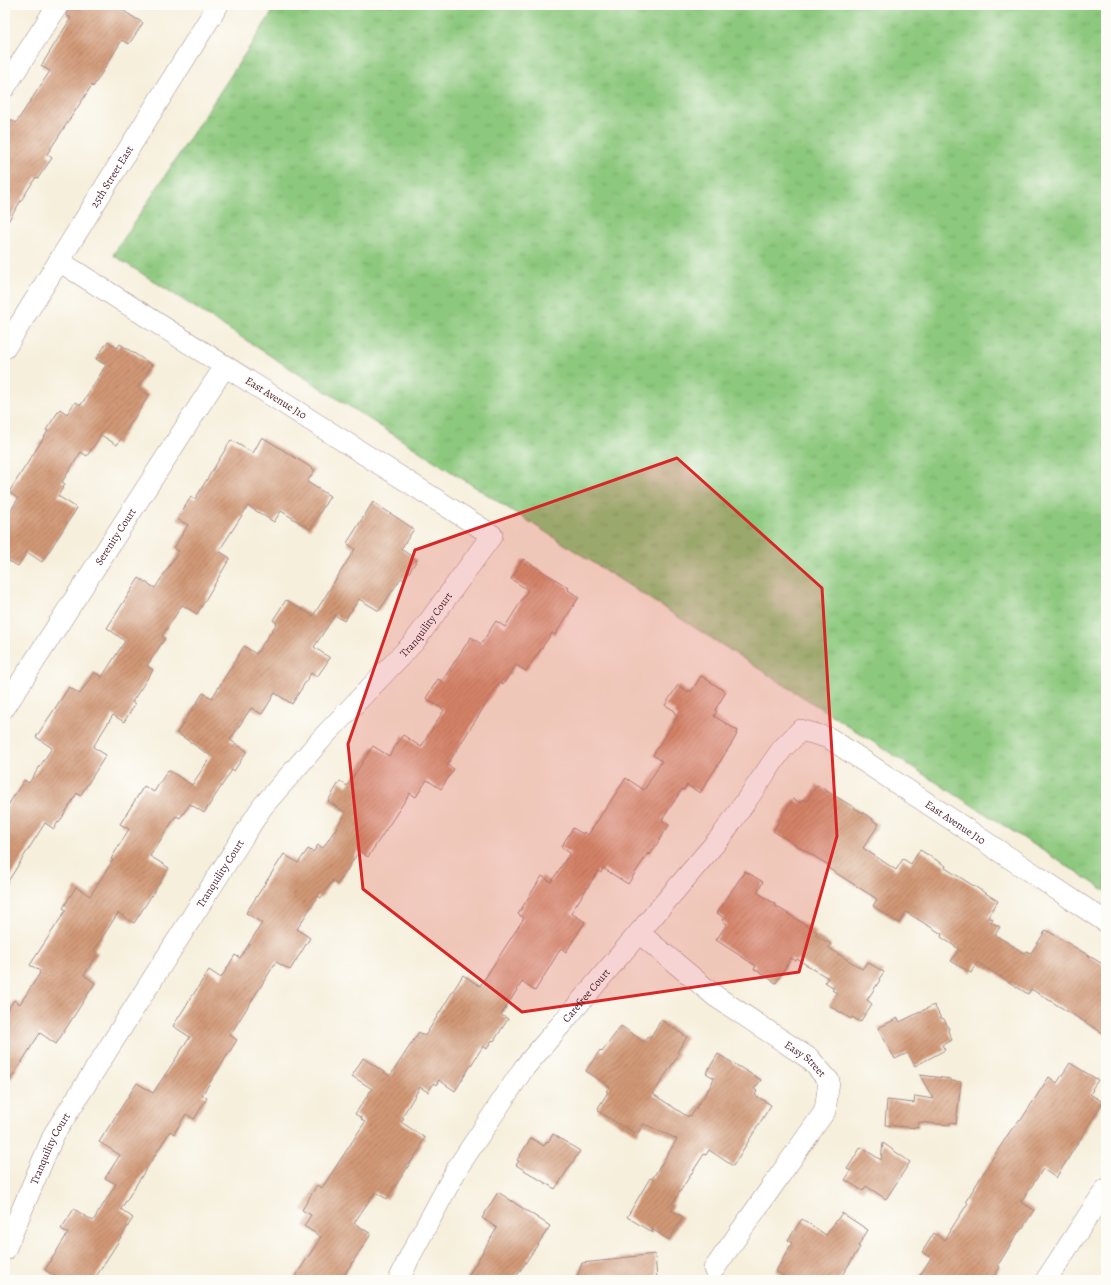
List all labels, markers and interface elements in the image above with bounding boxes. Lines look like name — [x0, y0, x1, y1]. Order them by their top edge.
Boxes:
street label: 25th Street East — [87, 142, 137, 210]
street label: East Avenue J10 — [242, 373, 310, 423]
street label: Serenity Court — [91, 505, 139, 568]
street label: Tranquility Court — [396, 589, 456, 660]
street label: East Avenue J10 — [922, 796, 989, 848]
street label: Tranquility Court — [193, 836, 247, 910]
street label: Carefree Court — [558, 965, 613, 1026]
street label: Easy Street — [782, 1037, 830, 1080]
street label: Tranquility Court — [26, 1109, 74, 1187]

